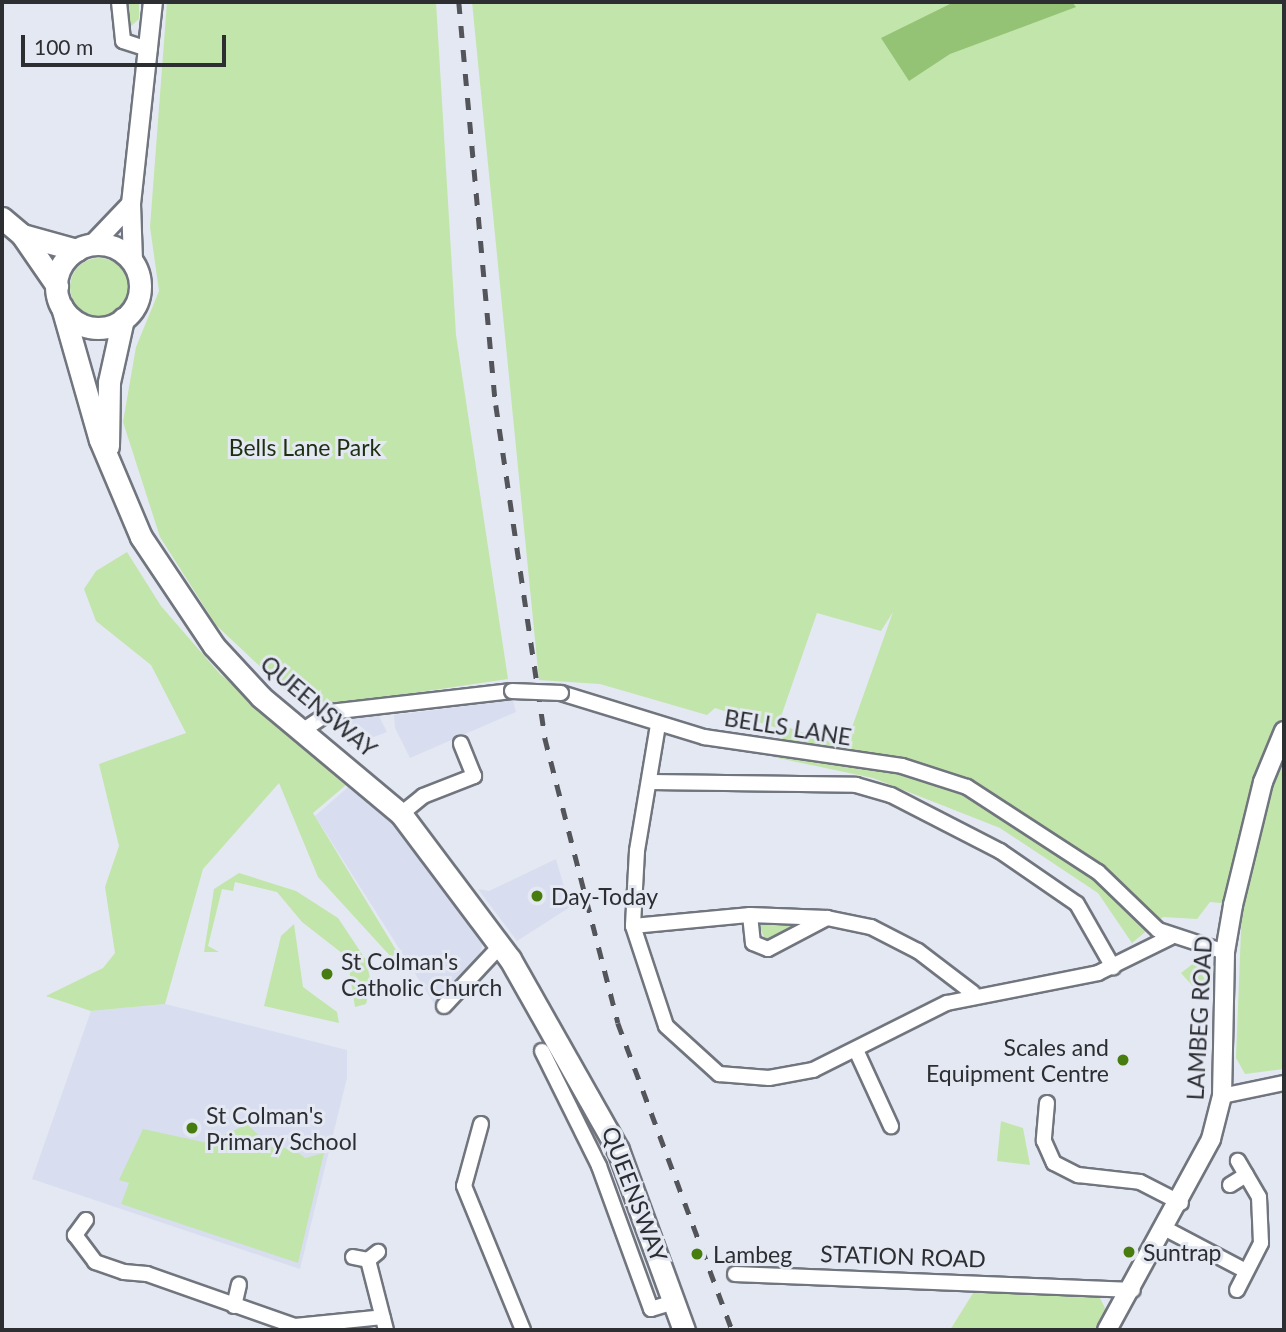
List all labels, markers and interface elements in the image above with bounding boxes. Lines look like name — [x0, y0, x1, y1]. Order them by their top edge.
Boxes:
scale bar — [24, 21, 229, 65]
text: 100 m — [34, 34, 93, 59]
park label: Bells Lane Park — [229, 433, 381, 461]
street label: QUEENSWAY — [255, 649, 383, 763]
street label: BELLS LANE — [722, 703, 854, 751]
place label: Day-Today — [551, 882, 658, 910]
marker: Day-Today — [529, 888, 545, 904]
street label: LAMBEG ROAD — [1181, 935, 1217, 1101]
place label: St Colman's Catholic Church — [341, 947, 502, 1001]
marker: St Colman's Catholic Church — [319, 966, 335, 982]
place label: Scales and Equipment Centre — [926, 1033, 1109, 1087]
marker: Scales and Equipment Centre — [1115, 1052, 1131, 1068]
place label: St Colman's Primary School — [206, 1101, 358, 1155]
marker: St Colman's Primary School — [184, 1120, 200, 1136]
street label: QUEENSWAY — [596, 1122, 674, 1266]
place label: Suntrap — [1143, 1238, 1221, 1266]
street label: STATION ROAD — [820, 1239, 986, 1273]
place label: Lambeg — [713, 1240, 792, 1268]
marker: Lambeg — [687, 1244, 707, 1264]
marker: Suntrap — [1121, 1244, 1137, 1260]

